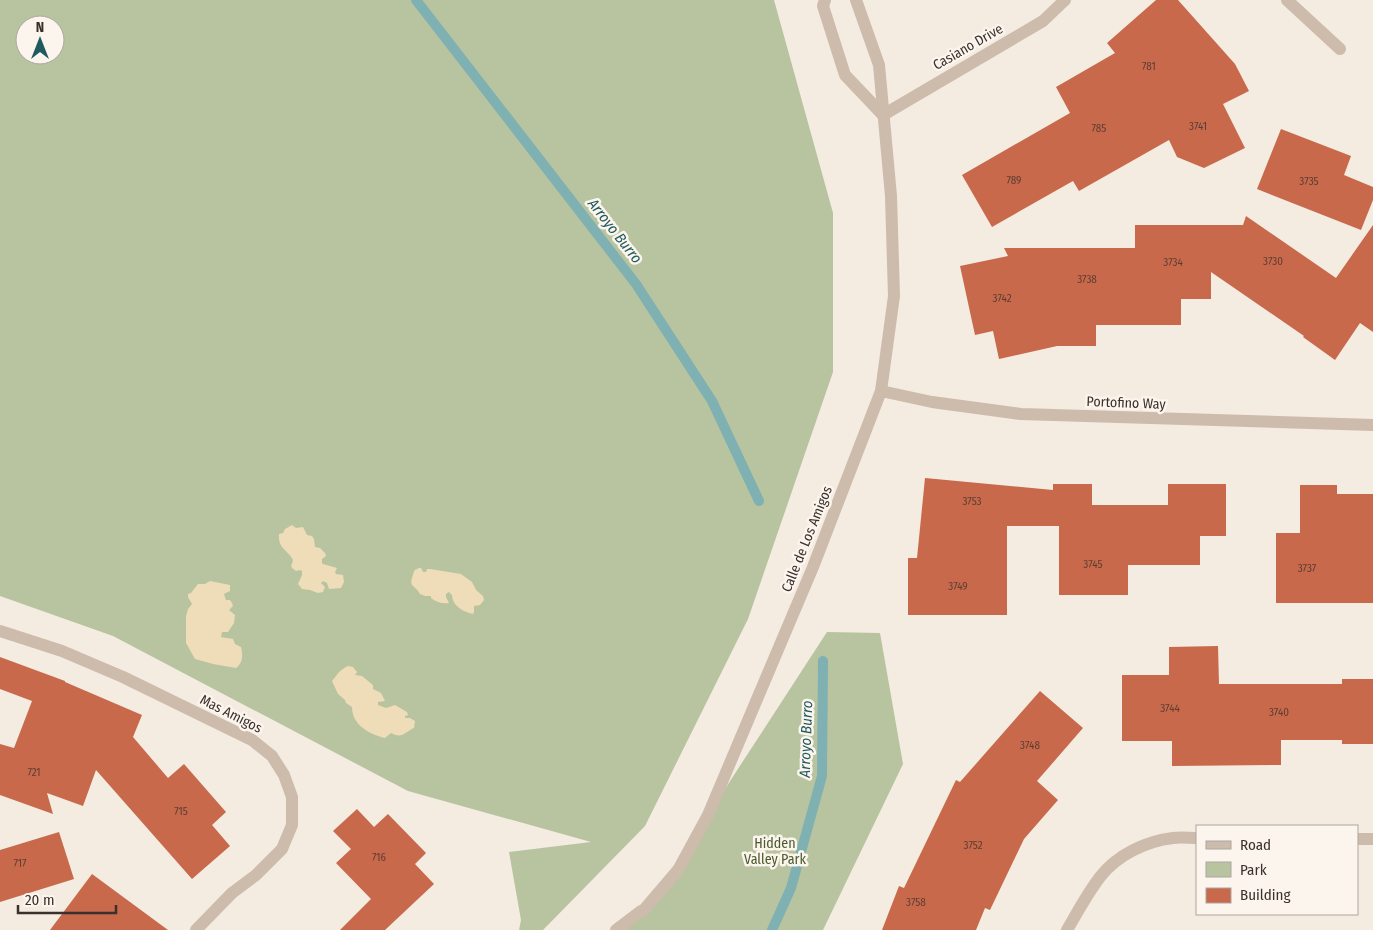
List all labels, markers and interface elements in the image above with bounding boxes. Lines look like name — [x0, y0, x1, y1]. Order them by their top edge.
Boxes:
north arrow — [15, 15, 65, 65]
text: N — [36, 19, 44, 36]
street label: Casiano Drive — [930, 20, 1006, 74]
house number: 781 — [1142, 60, 1156, 73]
house number: 3741 — [1189, 120, 1207, 133]
house number: 785 — [1092, 122, 1106, 135]
house number: 789 — [1007, 174, 1021, 187]
house number: 3735 — [1299, 175, 1319, 188]
water label: Arroyo Burro — [583, 194, 646, 267]
house number: 3730 — [1263, 255, 1283, 268]
house number: 3734 — [1163, 256, 1183, 269]
house number: 3738 — [1077, 273, 1097, 286]
house number: 3742 — [992, 292, 1012, 305]
street label: Portofino Way — [1086, 393, 1167, 413]
street label: Calle de Los Amigos — [778, 483, 836, 594]
house number: 3753 — [962, 495, 982, 508]
house number: 3745 — [1083, 558, 1103, 571]
house number: 3737 — [1298, 562, 1317, 575]
house number: 3749 — [948, 580, 968, 593]
street label: Mas Amigos — [197, 691, 265, 737]
water label: Arroyo Burro — [796, 700, 816, 779]
house number: 3744 — [1160, 702, 1180, 715]
house number: 3740 — [1269, 706, 1289, 719]
house number: 3748 — [1020, 739, 1040, 752]
house number: 721 — [27, 766, 41, 779]
house number: 715 — [174, 805, 188, 818]
legend — [1196, 825, 1358, 915]
park label: Hidden Valley Park — [744, 835, 806, 868]
text: Road — [1240, 836, 1271, 854]
house number: 3752 — [964, 839, 983, 852]
house number: 716 — [372, 851, 387, 864]
house number: 717 — [13, 857, 27, 870]
text: Park — [1240, 861, 1267, 879]
scale bar — [18, 882, 115, 914]
text: Building — [1240, 886, 1291, 904]
text: 20 m — [25, 891, 55, 909]
house number: 3758 — [906, 896, 926, 909]

